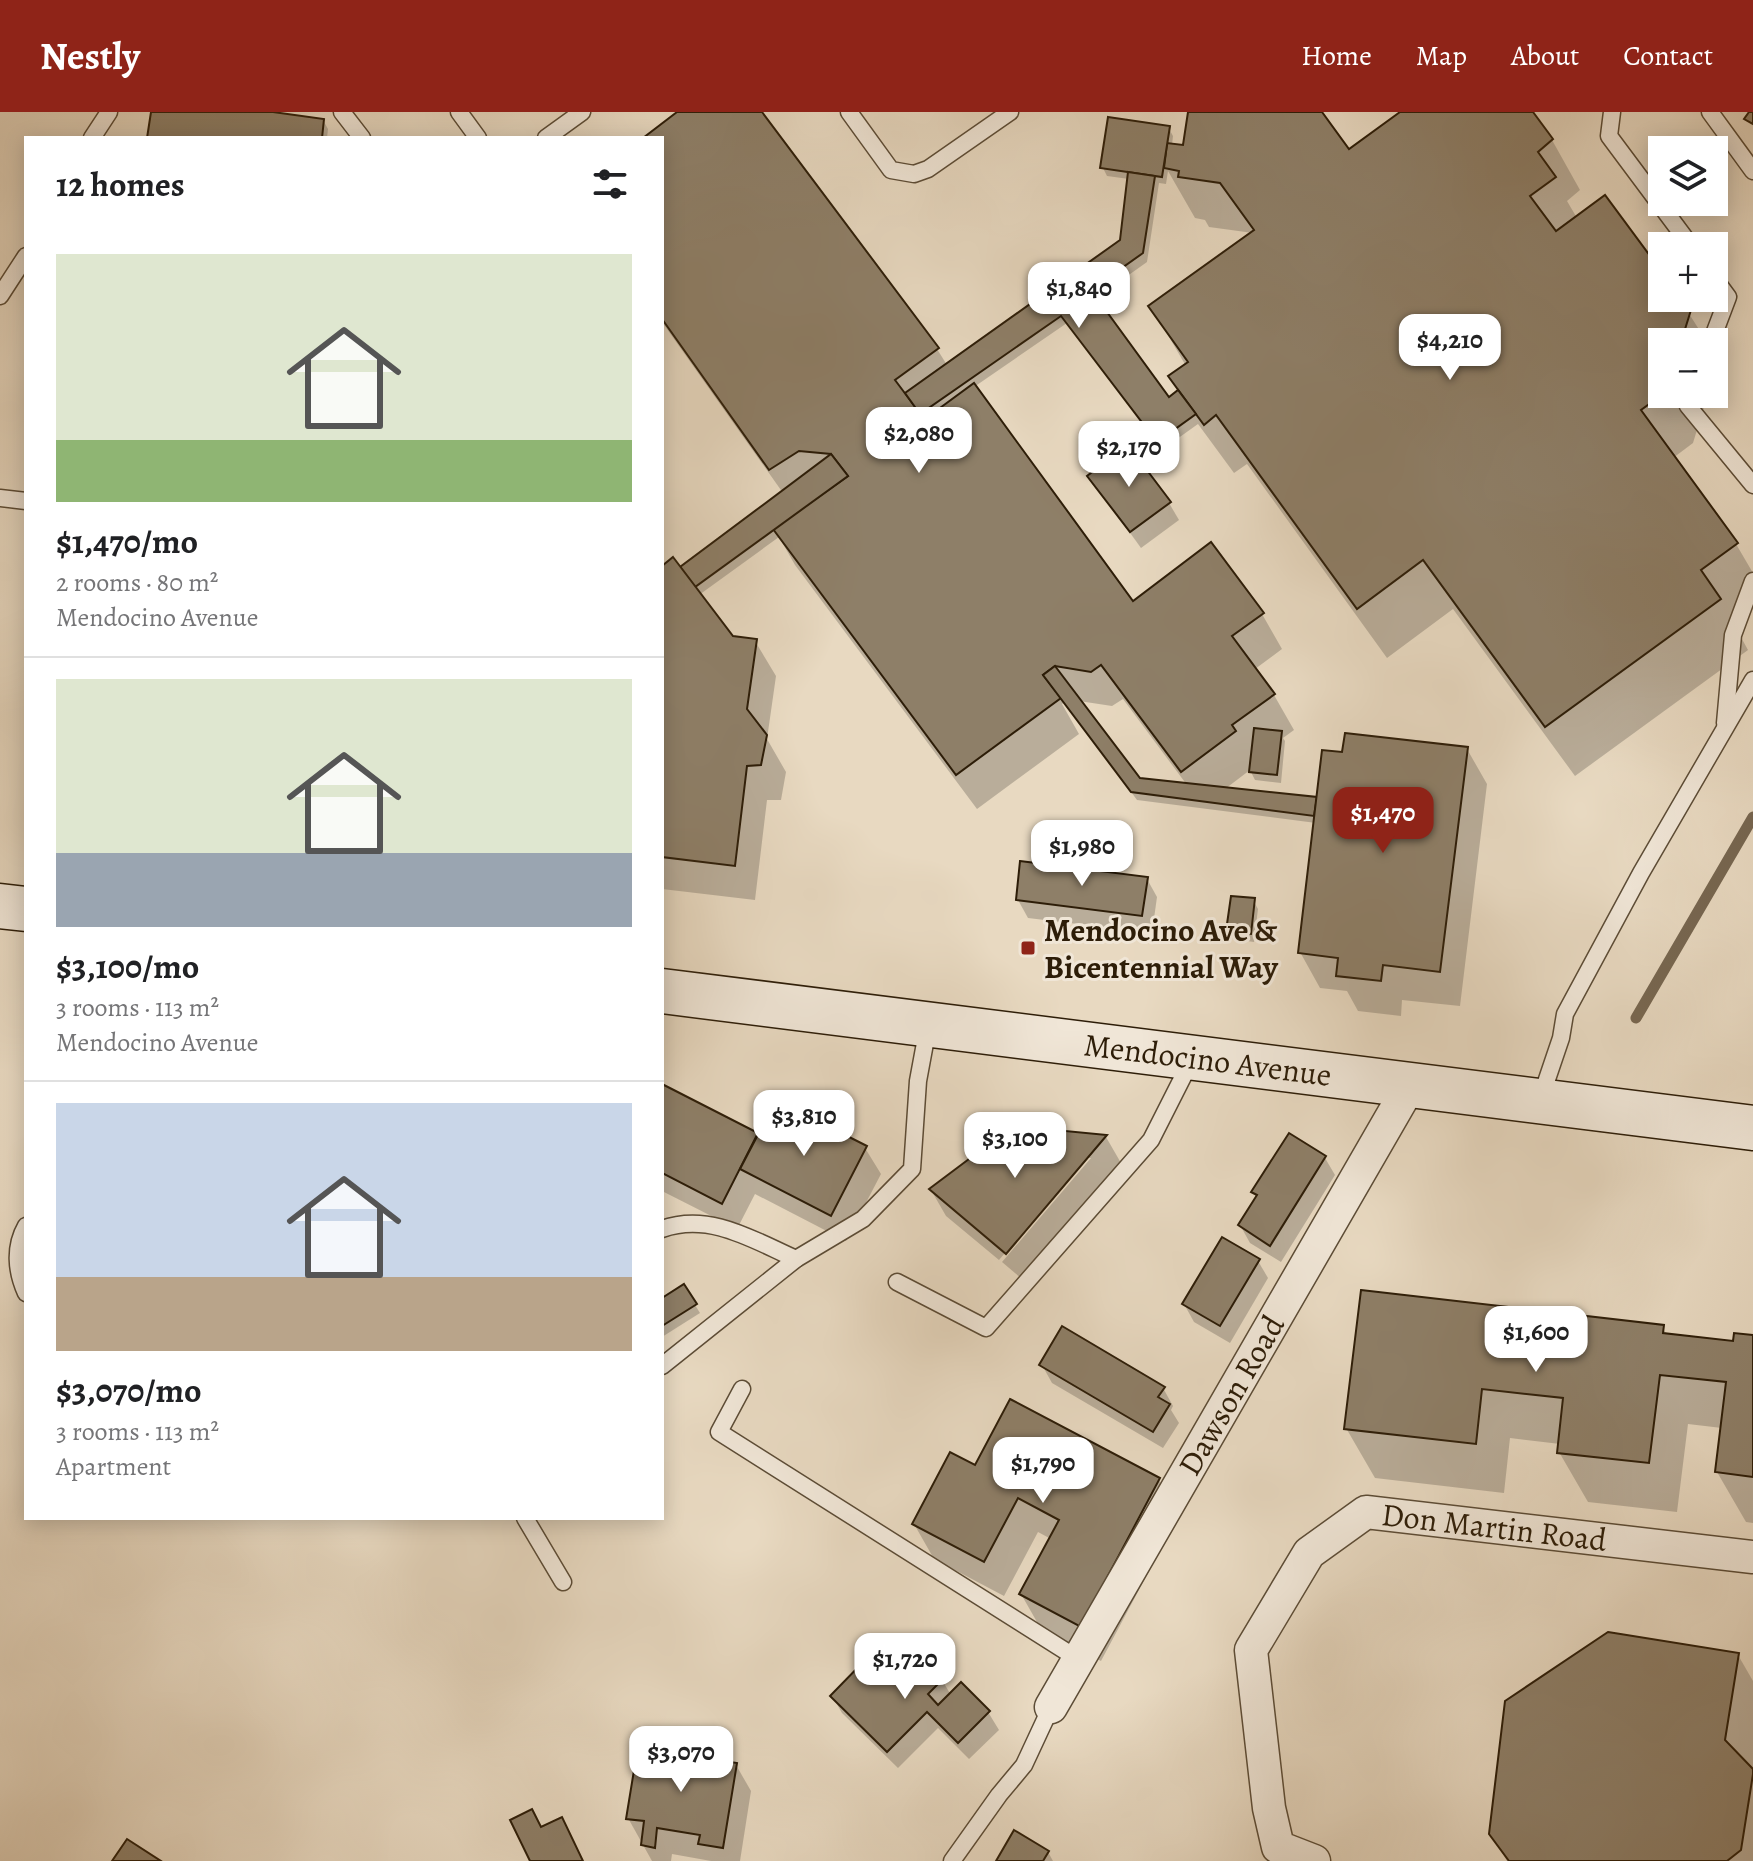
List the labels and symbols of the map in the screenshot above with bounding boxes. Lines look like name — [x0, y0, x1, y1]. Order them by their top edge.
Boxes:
pin: $1,840 — [1014, 262, 1144, 330]
pin: $4,210 — [1385, 314, 1515, 382]
pin: $2,080 — [854, 407, 984, 475]
pin: $2,170 — [1064, 421, 1194, 489]
pin: $1,470 — [1318, 787, 1448, 855]
pin: $1,980 — [1017, 820, 1147, 888]
place label: Mendocino Ave & Bicentennial Way — [1044, 908, 1279, 989]
marker: Mendocino Ave & Bicentennial Way — [1019, 939, 1037, 957]
street label: Mendocino Avenue — [1081, 1022, 1334, 1097]
pin: $3,810 — [739, 1090, 869, 1158]
pin: $3,100 — [950, 1112, 1080, 1180]
street label: Dawson Road — [1167, 1306, 1295, 1484]
pin: $1,600 — [1471, 1306, 1601, 1374]
pin: $1,790 — [978, 1437, 1108, 1505]
street label: Don Martin Road — [1379, 1492, 1610, 1562]
pin: $1,720 — [840, 1633, 970, 1701]
pin: $3,070 — [616, 1726, 746, 1794]

